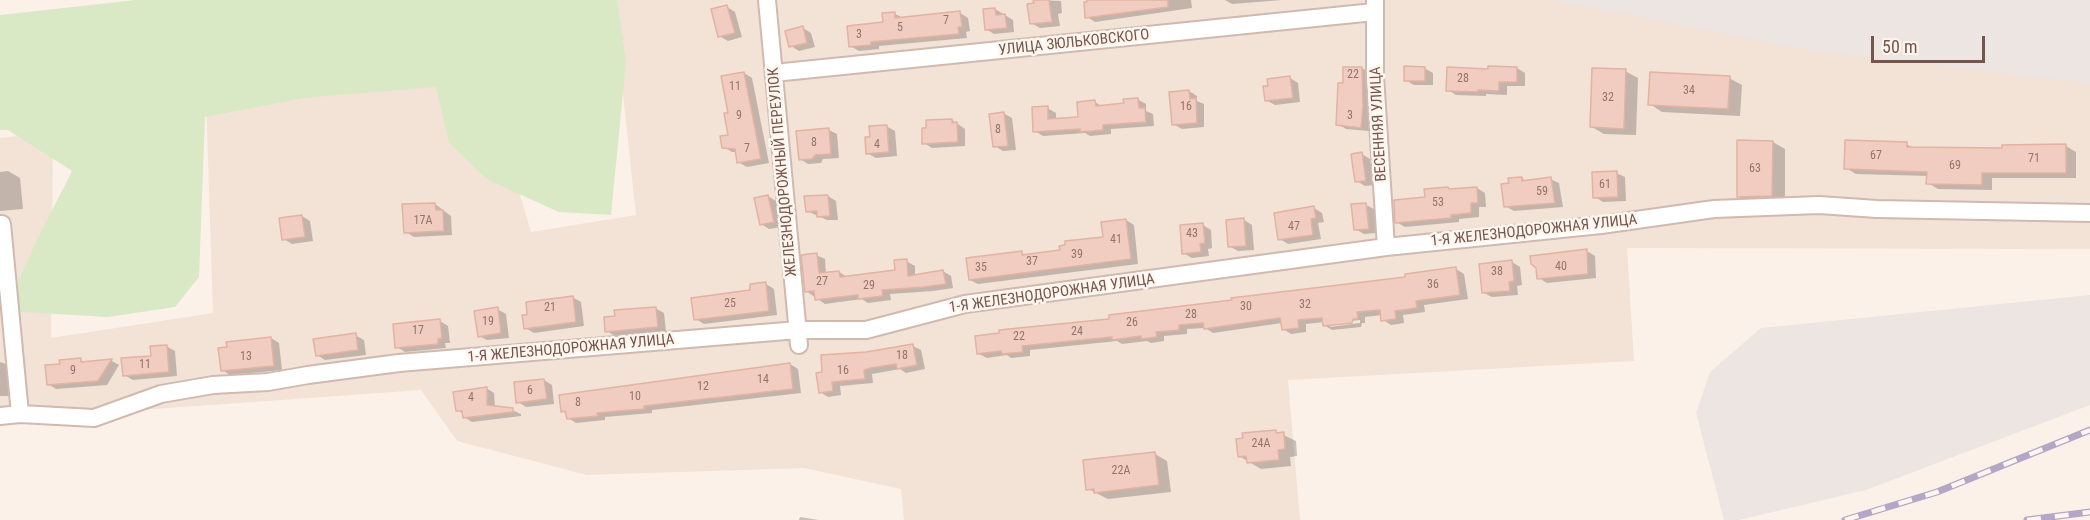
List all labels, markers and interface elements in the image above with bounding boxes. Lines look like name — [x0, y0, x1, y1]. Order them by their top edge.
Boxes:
house number: 7 — [943, 14, 949, 28]
house number: 5 — [897, 21, 903, 35]
scale bar — [1874, 24, 1988, 62]
street label: УЛИЦА ЗЮЛЬКОВСКОГО — [998, 26, 1150, 60]
house number: 3 — [856, 28, 862, 42]
text: 50 m — [1882, 36, 1917, 57]
street label: ВЕСЕННЯЯ УЛИЦА — [1367, 66, 1391, 182]
street label: ЖЕЛЕЗНОДОРОЖНЫЙ ПЕРЕУЛОК — [765, 67, 801, 277]
house number: 22 — [1347, 68, 1359, 82]
house number: 28 — [1457, 72, 1469, 86]
house number: 11 — [729, 80, 741, 94]
house number: 34 — [1683, 84, 1695, 98]
house number: 32 — [1602, 91, 1614, 105]
house number: 16 — [1180, 100, 1192, 114]
house number: 9 — [736, 109, 742, 123]
house number: 3 — [1347, 109, 1353, 123]
house number: 8 — [995, 123, 1001, 137]
house number: 8 — [811, 136, 817, 150]
house number: 4 — [874, 138, 880, 152]
house number: 7 — [744, 142, 750, 156]
house number: 67 — [1870, 149, 1882, 163]
house number: 71 — [2028, 152, 2040, 166]
house number: 69 — [1949, 159, 1961, 173]
house number: 63 — [1749, 162, 1761, 176]
house number: 61 — [1599, 178, 1611, 192]
house number: 59 — [1536, 185, 1548, 199]
house number: 53 — [1432, 196, 1444, 210]
street label: 1-Я ЖЕЛЕЗНОДОРОЖНАЯ УЛИЦА — [1430, 211, 1638, 251]
house number: 17А — [414, 214, 432, 228]
house number: 47 — [1288, 220, 1300, 234]
house number: 43 — [1186, 227, 1198, 241]
house number: 41 — [1110, 233, 1122, 247]
house number: 39 — [1071, 248, 1083, 262]
house number: 37 — [1026, 255, 1038, 269]
house number: 40 — [1555, 260, 1567, 274]
house number: 35 — [975, 261, 987, 275]
house number: 38 — [1491, 265, 1503, 279]
street label: 1-Я ЖЕЛЕЗНОДОРОЖНАЯ УЛИЦА — [948, 271, 1156, 317]
house number: 27 — [816, 275, 828, 289]
house number: 36 — [1427, 278, 1439, 292]
house number: 29 — [863, 279, 875, 293]
house number: 25 — [724, 297, 736, 311]
house number: 32 — [1299, 298, 1311, 312]
house number: 30 — [1240, 300, 1252, 314]
house number: 21 — [544, 301, 556, 315]
house number: 28 — [1185, 308, 1197, 322]
house number: 19 — [482, 315, 494, 329]
house number: 26 — [1126, 316, 1138, 330]
house number: 17 — [412, 324, 424, 338]
house number: 24 — [1071, 325, 1083, 339]
house number: 22 — [1013, 330, 1025, 344]
street label: 1-Я ЖЕЛЕЗНОДОРОЖНАЯ УЛИЦА — [467, 331, 675, 367]
house number: 18 — [896, 349, 908, 363]
house number: 13 — [240, 350, 252, 364]
house number: 11 — [139, 358, 151, 372]
house number: 9 — [70, 364, 76, 378]
house number: 16 — [837, 364, 849, 378]
house number: 14 — [757, 373, 769, 387]
house number: 12 — [697, 380, 709, 394]
house number: 6 — [527, 384, 533, 398]
house number: 10 — [629, 390, 641, 404]
house number: 4 — [468, 391, 474, 405]
house number: 8 — [575, 396, 581, 410]
house number: 24А — [1252, 437, 1270, 451]
house number: 22А — [1112, 464, 1130, 478]

